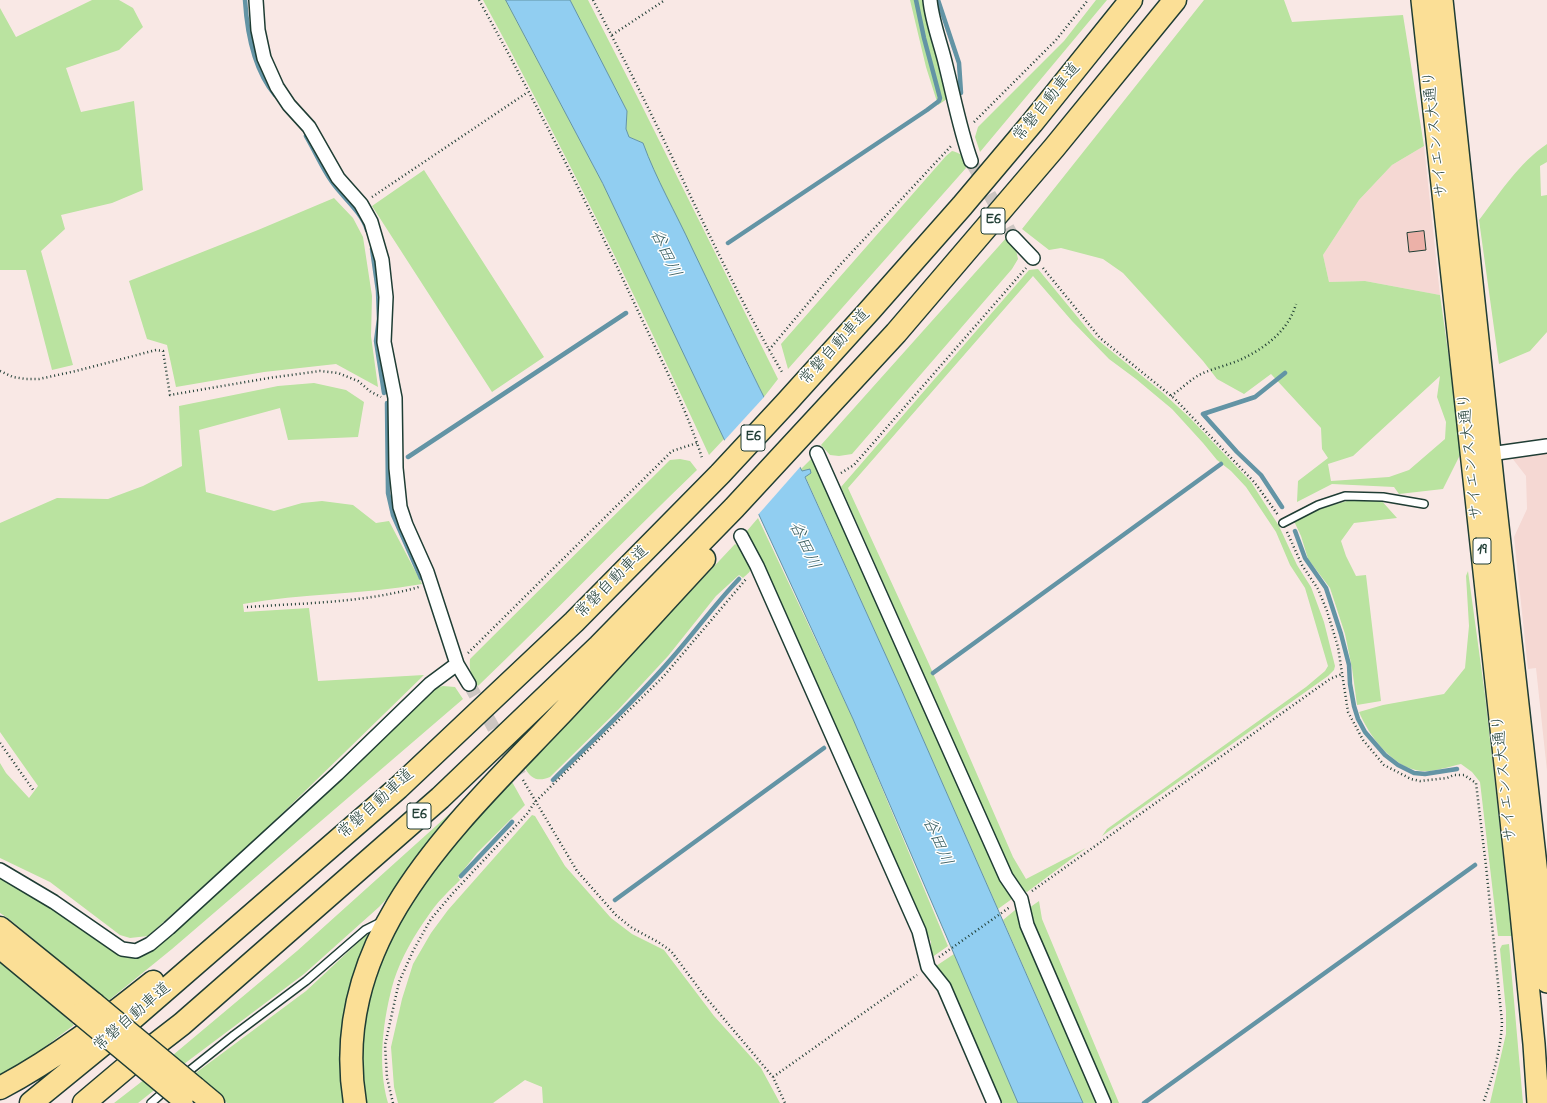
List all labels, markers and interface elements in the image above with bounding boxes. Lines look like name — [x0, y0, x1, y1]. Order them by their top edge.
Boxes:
street label: 常磐自動車道 — [1010, 60, 1086, 146]
street label: サイエンス大通り — [1421, 69, 1453, 199]
road number: E6 — [981, 208, 1005, 234]
water label: 谷田川 — [644, 227, 684, 281]
street label: 常磐自動車道 — [797, 306, 875, 390]
street label: サイエンス大通り — [1456, 391, 1488, 521]
road number: E6 — [741, 425, 765, 451]
water label: 谷田川 — [783, 519, 823, 573]
road number: 19 — [1473, 538, 1491, 564]
street label: 常磐自動車道 — [572, 542, 654, 624]
street label: サイエンス大通り — [1490, 713, 1522, 843]
street label: 常磐自動車道 — [335, 766, 419, 844]
road number: E6 — [407, 803, 431, 829]
water label: 谷田川 — [917, 815, 955, 869]
street label: 常磐自動車道 — [90, 979, 176, 1057]

